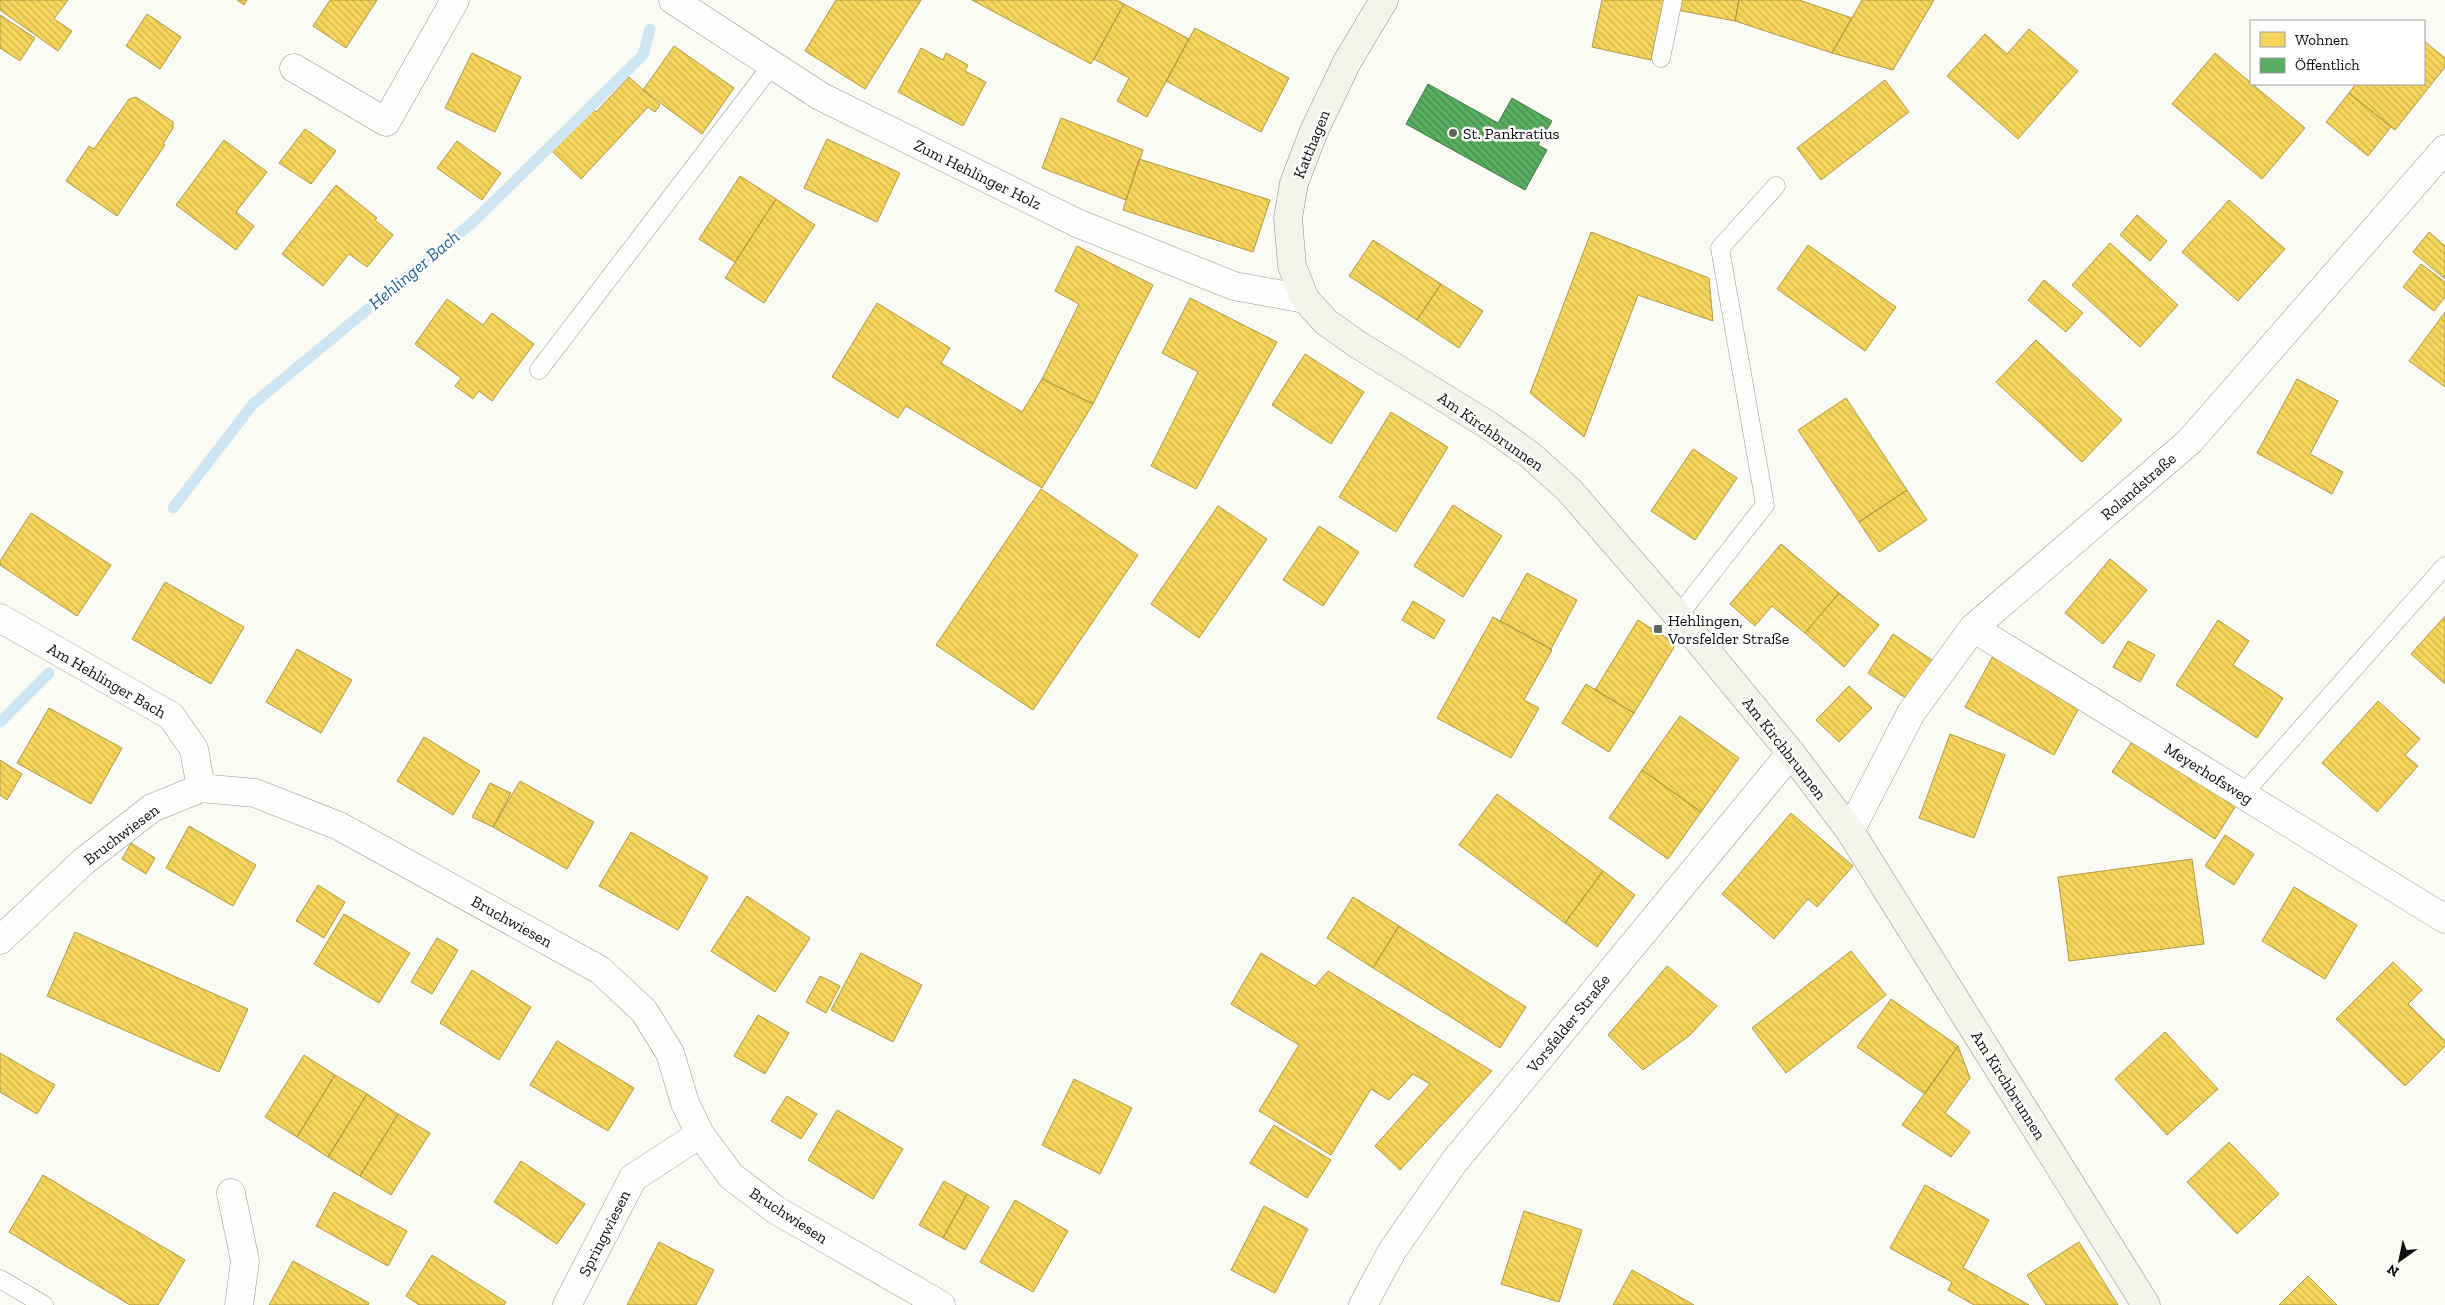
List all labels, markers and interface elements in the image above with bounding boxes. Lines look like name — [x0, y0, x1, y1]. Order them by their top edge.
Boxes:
legend — [2250, 20, 2425, 85]
text: Wohnen — [2295, 31, 2349, 49]
text: Öffentlich — [2295, 56, 2360, 74]
street label: Katthagen — [1289, 106, 1334, 181]
place label: St. Pankratius — [1463, 124, 1560, 143]
marker: St. Pankratius — [1447, 127, 1459, 139]
street label: Zum Hehlinger Holz — [911, 135, 1045, 214]
water label: Hehlinger Bach — [364, 226, 464, 314]
street label: Am Kirchbrunnen — [1434, 388, 1548, 475]
street label: Rolandstraße — [2097, 449, 2180, 524]
place label: Hehlingen, Vorsfelder Straße — [1667, 611, 1789, 648]
marker: Hehlingen, Vorsfelder Straße — [1652, 623, 1664, 635]
street label: Am Hehlinger Bach — [44, 639, 170, 722]
street label: Am Kirchbrunnen — [1739, 693, 1831, 804]
street label: Meyerhofsweg — [2161, 739, 2257, 808]
street label: Bruchwiesen — [80, 799, 163, 869]
street label: Bruchwiesen — [468, 891, 556, 952]
street label: Vorsfelder Straße — [1522, 970, 1614, 1077]
street label: Am Kirchbrunnen — [1967, 1027, 2050, 1144]
street label: Bruchwiesen — [746, 1183, 832, 1248]
street label: Springwiesen — [575, 1186, 635, 1280]
north arrow — [2375, 1235, 2425, 1285]
text: N — [2384, 1260, 2402, 1281]

